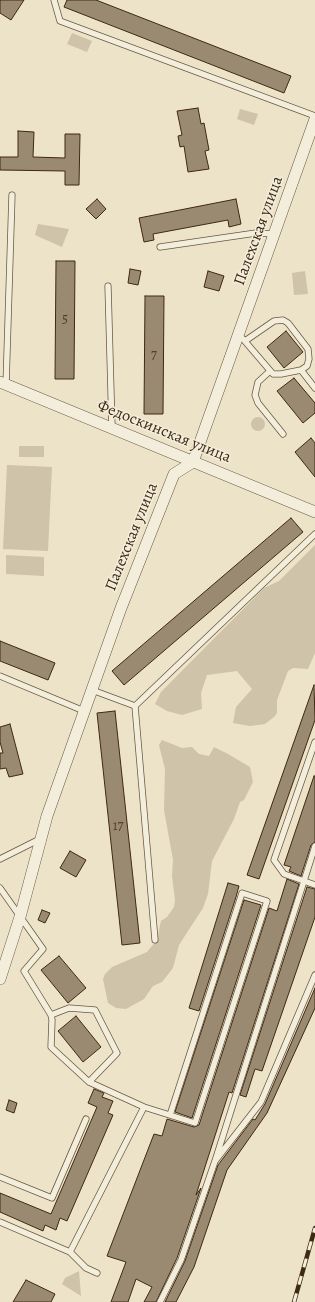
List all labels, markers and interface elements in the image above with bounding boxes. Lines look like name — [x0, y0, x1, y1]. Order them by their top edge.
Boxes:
street label: Палехская улица — [230, 174, 288, 288]
house number: 5 — [62, 312, 68, 328]
house number: 7 — [151, 348, 157, 364]
street label: Федоскинская улица — [94, 396, 234, 468]
street label: Палехская улица — [102, 480, 162, 594]
house number: 17 — [113, 819, 123, 835]

